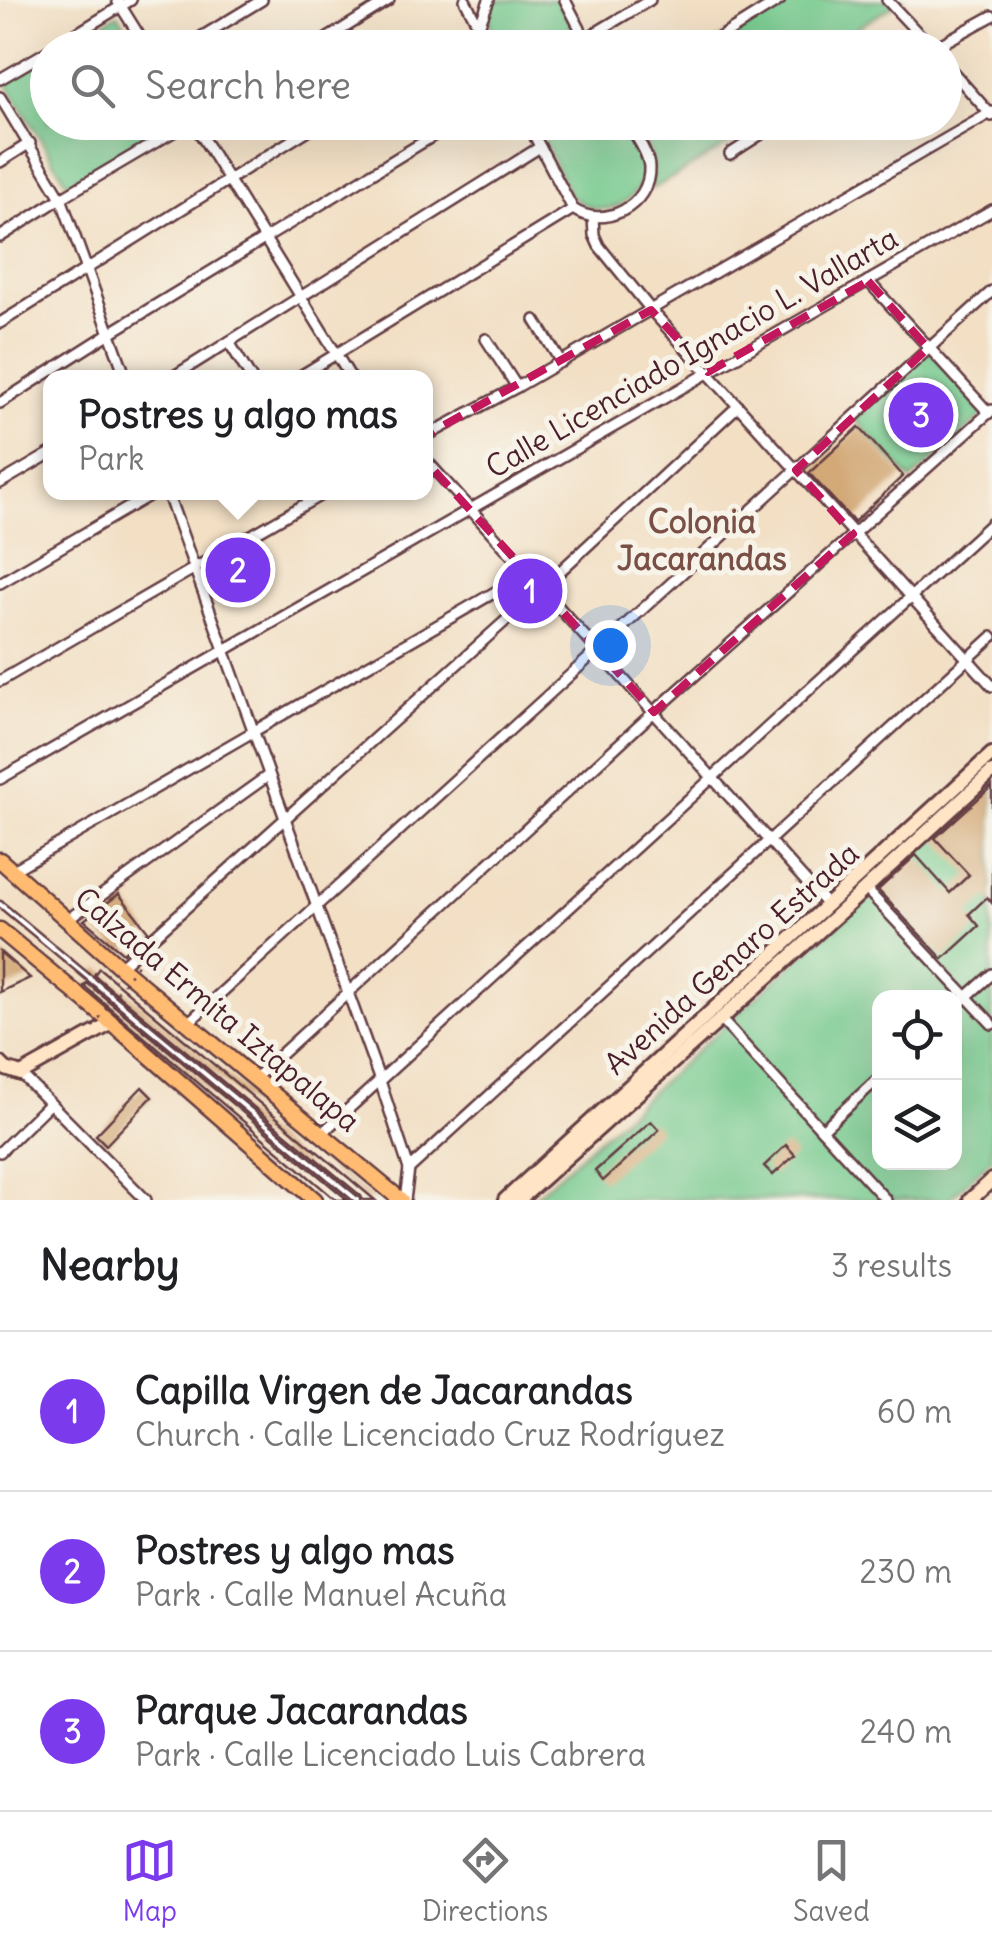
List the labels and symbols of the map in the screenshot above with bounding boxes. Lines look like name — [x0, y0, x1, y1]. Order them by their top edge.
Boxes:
street label: Calle Licenciado Ignacio L. Vallarta — [479, 218, 904, 486]
pin: 3 — [888, 378, 954, 452]
district label: Colonia Jacarandas — [617, 501, 787, 579]
pin: 2 — [206, 532, 270, 608]
pin: 1 — [498, 554, 562, 628]
your location — [585, 620, 636, 671]
street label: Avenida Genaro Estrada — [596, 834, 866, 1083]
street label: Calzada Ermita Iztapalapa — [67, 879, 368, 1140]

